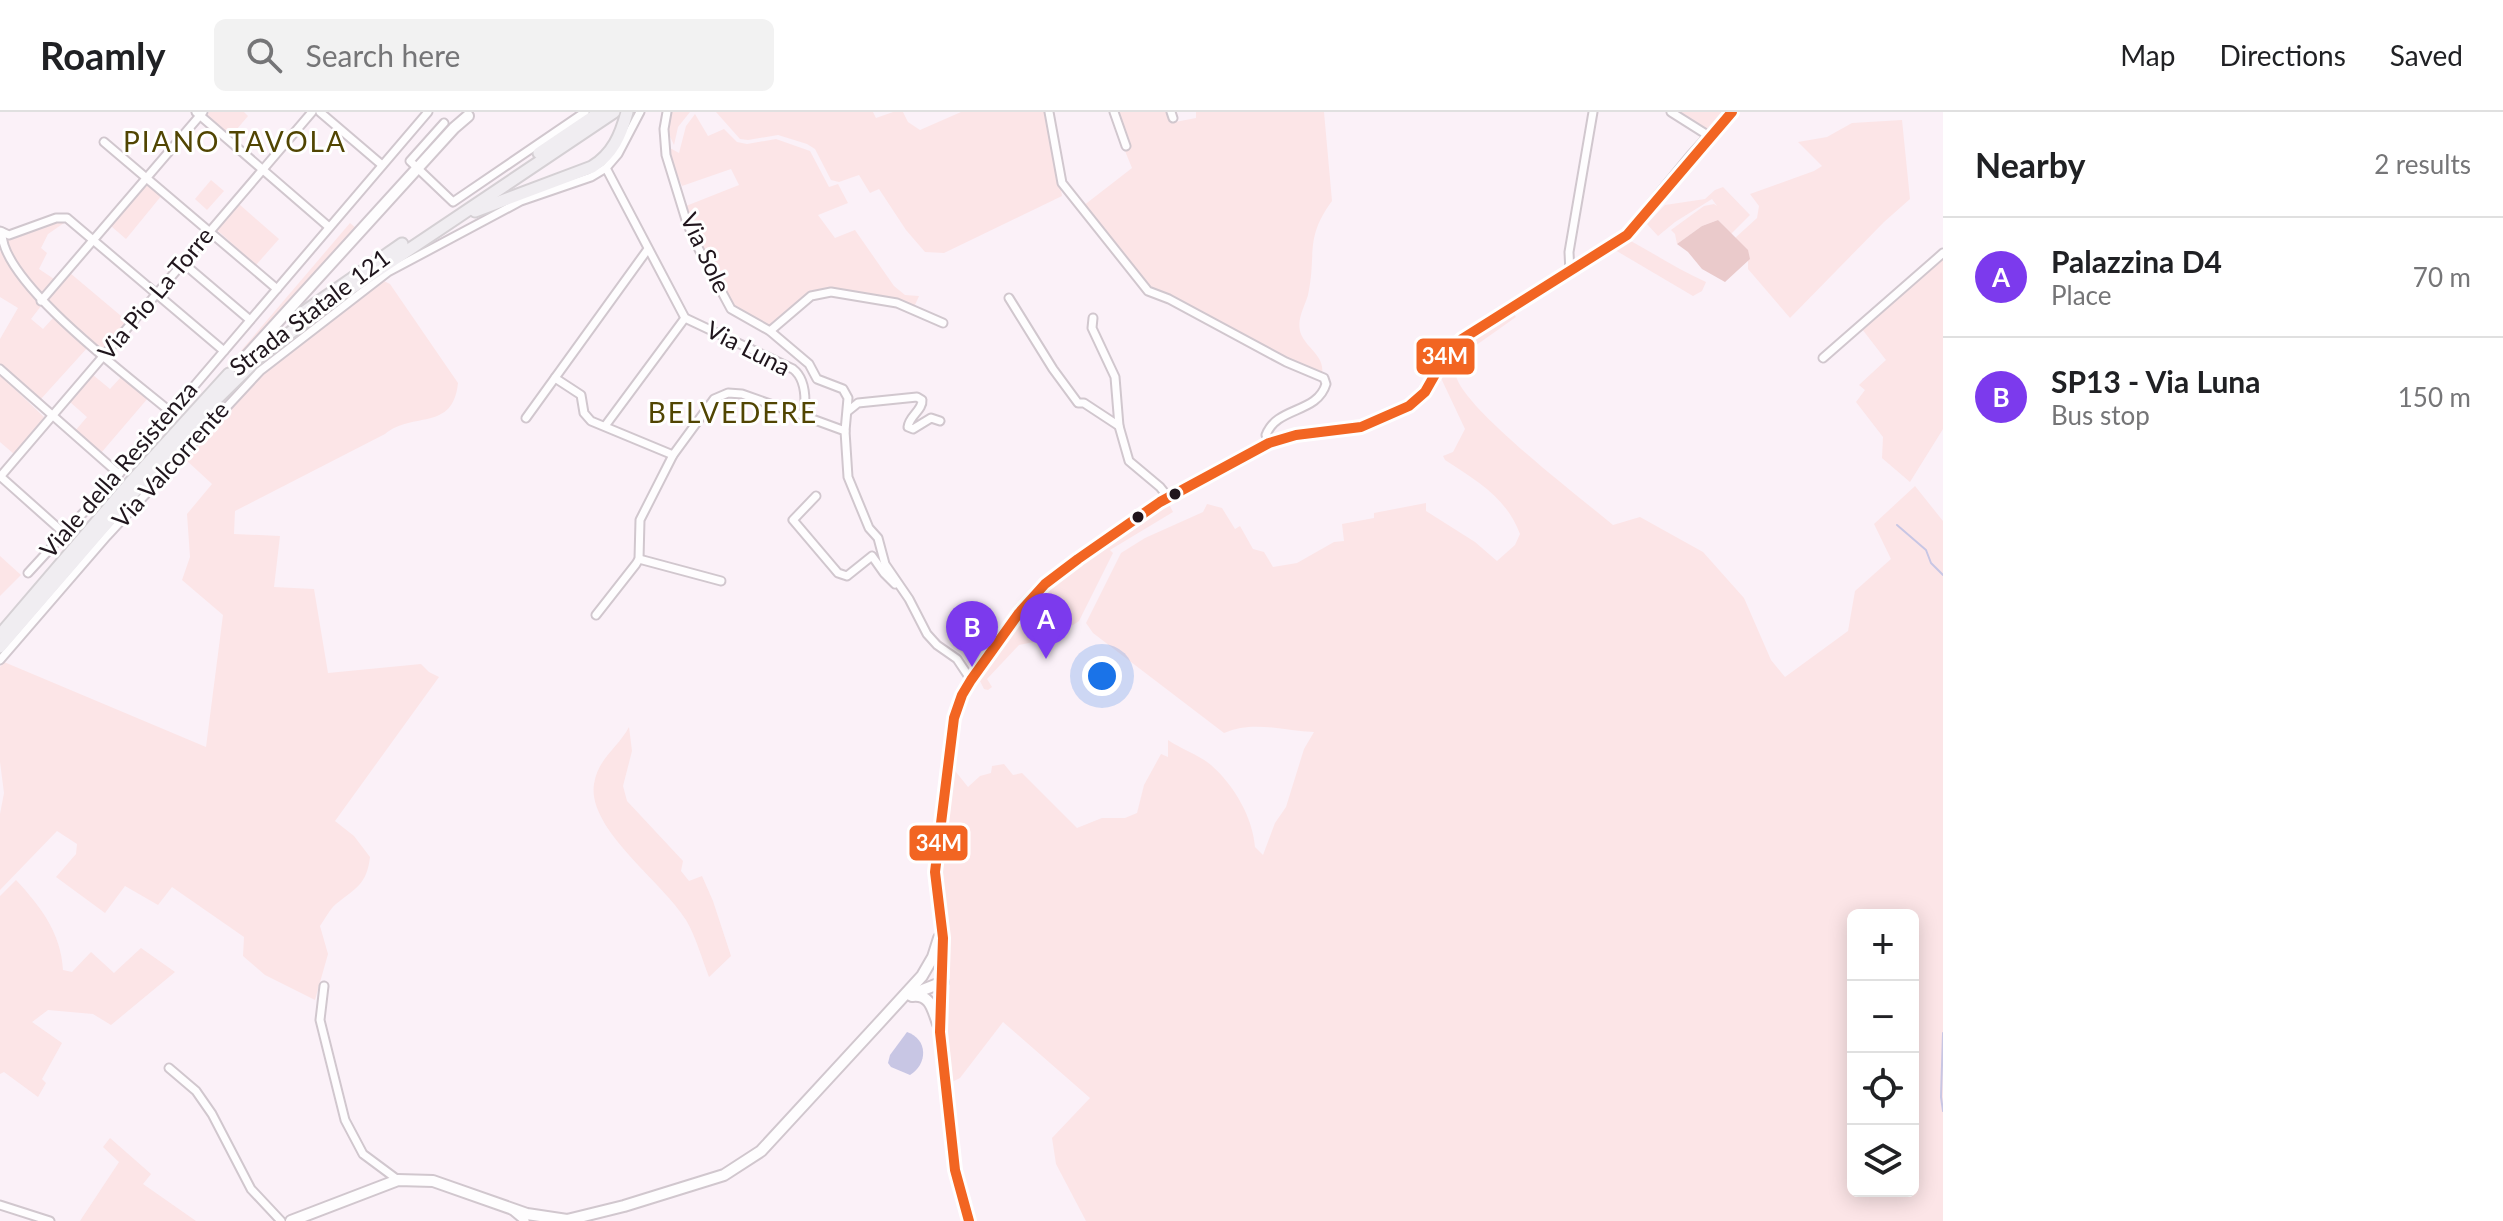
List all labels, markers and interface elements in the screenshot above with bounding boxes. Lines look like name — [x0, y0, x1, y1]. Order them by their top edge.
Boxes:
search box — [214, 19, 774, 91]
text: Roamly — [40, 32, 166, 78]
icon: search — [242, 33, 286, 77]
text: Search here — [306, 37, 460, 73]
text: Map — [2120, 38, 2175, 72]
text: Directions — [2219, 38, 2346, 72]
text: Saved — [2390, 38, 2463, 72]
district label: PIANO TAVOLA — [123, 124, 347, 158]
text: Nearby — [1975, 144, 2086, 185]
text: 2 results — [2374, 148, 2471, 180]
street label: Via Sole — [675, 208, 737, 297]
street label: Via Pio La Torre — [91, 221, 219, 365]
street label: Strada Statale 121 — [223, 242, 395, 381]
text: Palazzina D4 — [2051, 243, 2222, 279]
text: A — [1992, 261, 2010, 293]
text: 70 m — [2413, 261, 2471, 293]
text: Place — [2051, 279, 2112, 311]
street label: Via Luna — [702, 314, 796, 381]
line badge: 34M — [1415, 337, 1476, 376]
text: 34M — [1422, 342, 1468, 369]
text: SP13 - Via Luna — [2051, 363, 2260, 399]
street label: Viale della Resistenza — [33, 375, 203, 563]
text: B — [1992, 381, 2010, 413]
text: 150 m — [2398, 381, 2471, 413]
street label: Via Valcorrente — [105, 395, 234, 533]
district label: BELVEDERE — [648, 395, 818, 429]
text: Bus stop — [2051, 399, 2150, 431]
unlabelled marker — [1167, 486, 1183, 502]
unlabelled marker — [1130, 509, 1146, 525]
pin: A — [1020, 593, 1072, 659]
pin: B — [946, 601, 998, 667]
your location — [1082, 656, 1122, 696]
line badge: 34M — [908, 824, 969, 862]
text: 34M — [916, 829, 962, 856]
map controls — [1847, 909, 1919, 1197]
button: + — [1847, 909, 1919, 981]
button: − — [1847, 981, 1919, 1053]
button: locate — [1847, 1053, 1919, 1125]
button: layers — [1847, 1125, 1919, 1197]

